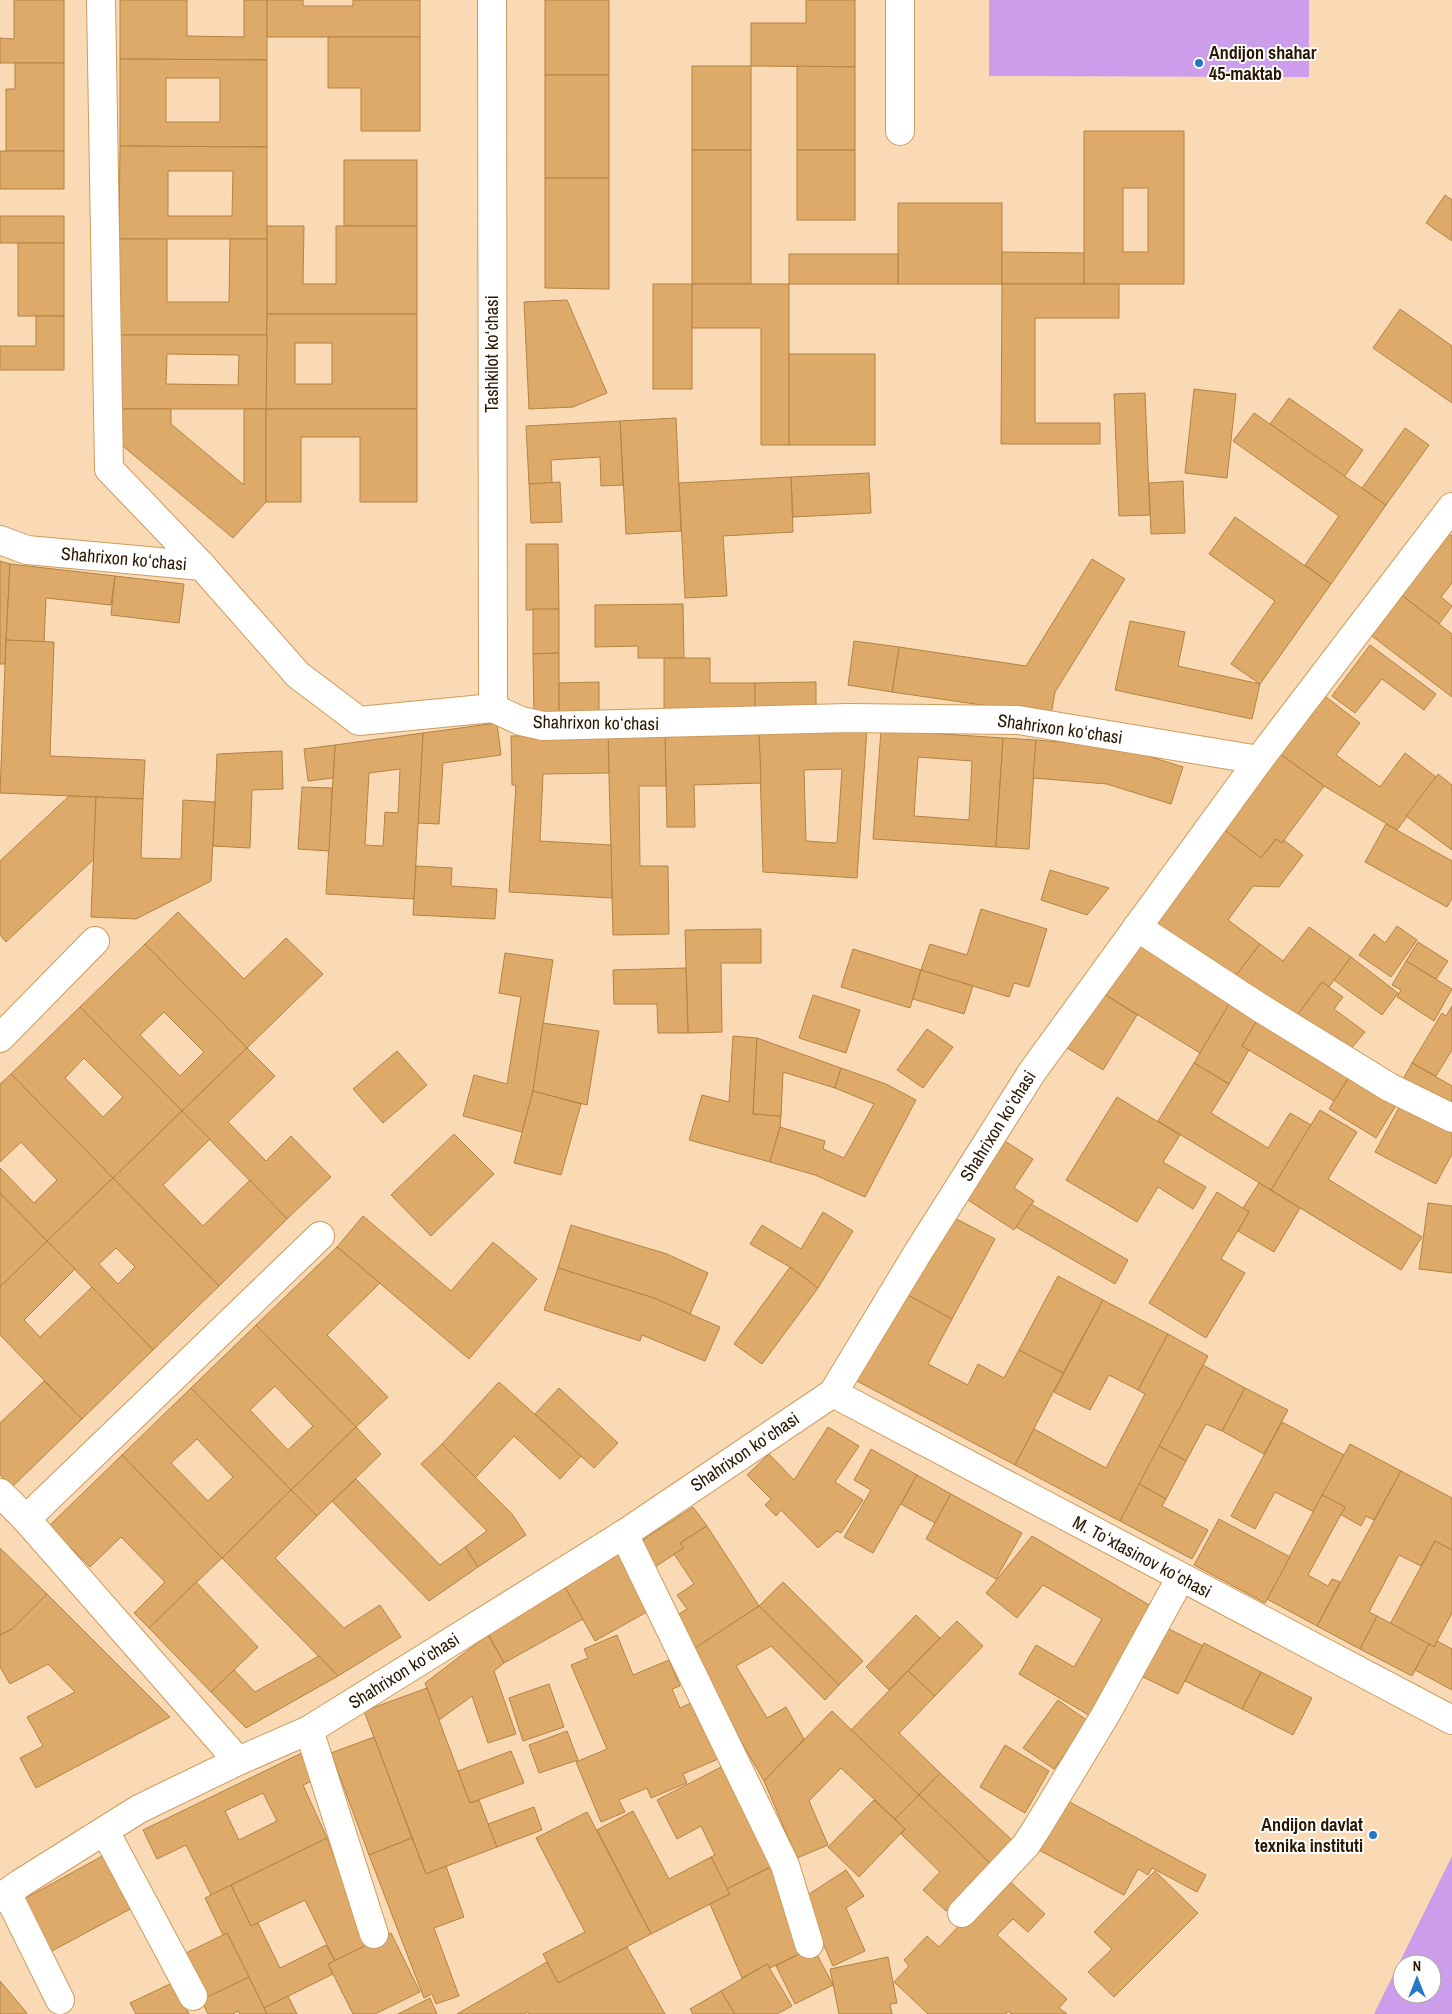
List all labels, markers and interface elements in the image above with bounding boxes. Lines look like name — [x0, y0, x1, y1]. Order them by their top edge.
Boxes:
place label: Andijon shahar 45-maktab — [1209, 40, 1317, 86]
marker: Andijon shahar 45-maktab — [1193, 57, 1205, 69]
street label: Tashkilot koʻchasi — [479, 295, 504, 413]
street label: Shahrixon koʻchasi — [60, 541, 188, 576]
street label: Shahrixon koʻchasi — [996, 707, 1124, 750]
street label: Shahrixon koʻchasi — [533, 709, 659, 736]
street label: Shahrixon koʻchasi — [954, 1066, 1042, 1186]
street label: Shahrixon koʻchasi — [685, 1406, 804, 1497]
street label: M. Toʻxtasinov koʻchasi — [1068, 1509, 1216, 1604]
street label: Shahrixon koʻchasi — [344, 1627, 464, 1715]
place label: Andijon davlat texnika instituti — [1255, 1812, 1363, 1858]
marker: Andijon davlat texnika instituti — [1367, 1829, 1379, 1841]
north arrow — [1392, 1954, 1442, 2004]
text: N — [1413, 1957, 1421, 1975]

